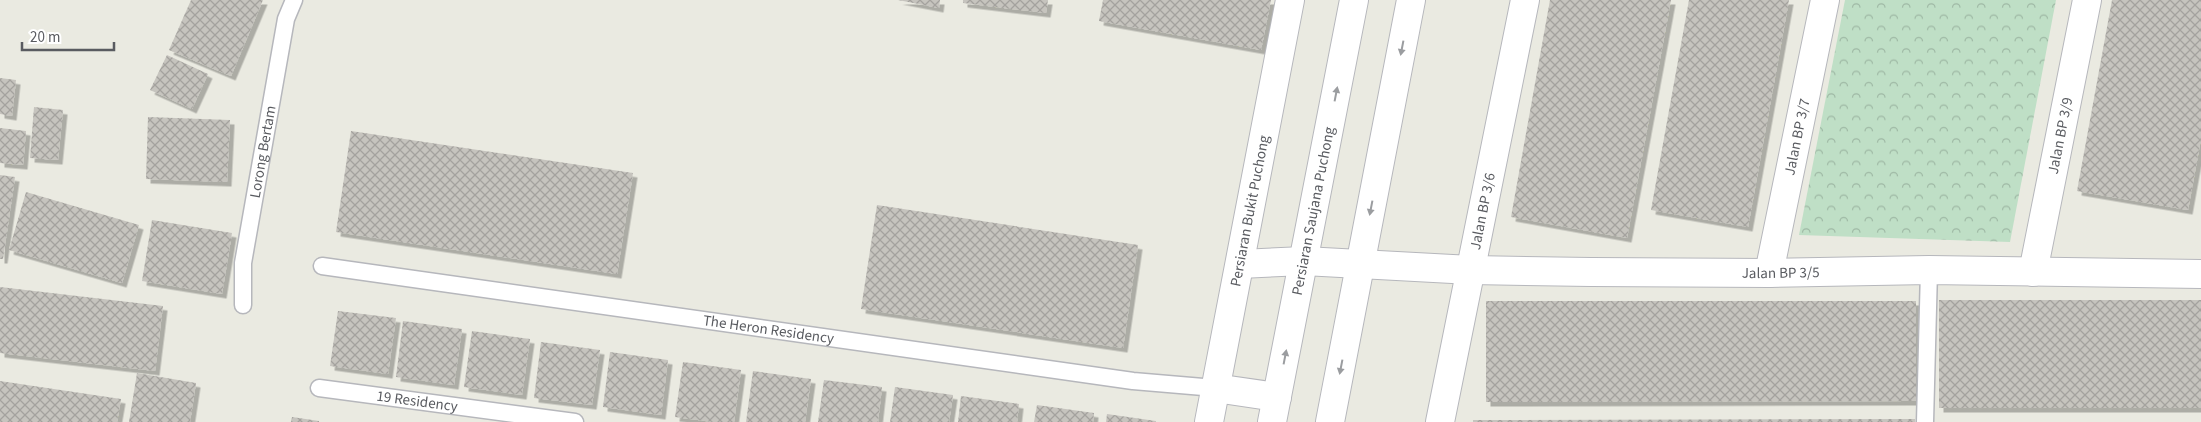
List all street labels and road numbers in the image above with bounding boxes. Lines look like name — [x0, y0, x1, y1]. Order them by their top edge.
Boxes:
street label: Jalan BP 3/9 — [2042, 95, 2078, 176]
street label: Jalan BP 3/7 — [1779, 97, 1815, 177]
street label: Lorong Bertam — [244, 104, 281, 200]
street label: Persiaran Saujana Puchong — [1286, 124, 1340, 297]
street label: Persiaran Bukit Puchong — [1225, 133, 1274, 288]
street label: Jalan BP 3/6 — [1464, 171, 1500, 252]
street label: Jalan BP 3/5 — [1742, 262, 1820, 284]
street label: The Heron Residency — [702, 310, 835, 349]
street label: 19 Residency — [375, 385, 459, 417]

